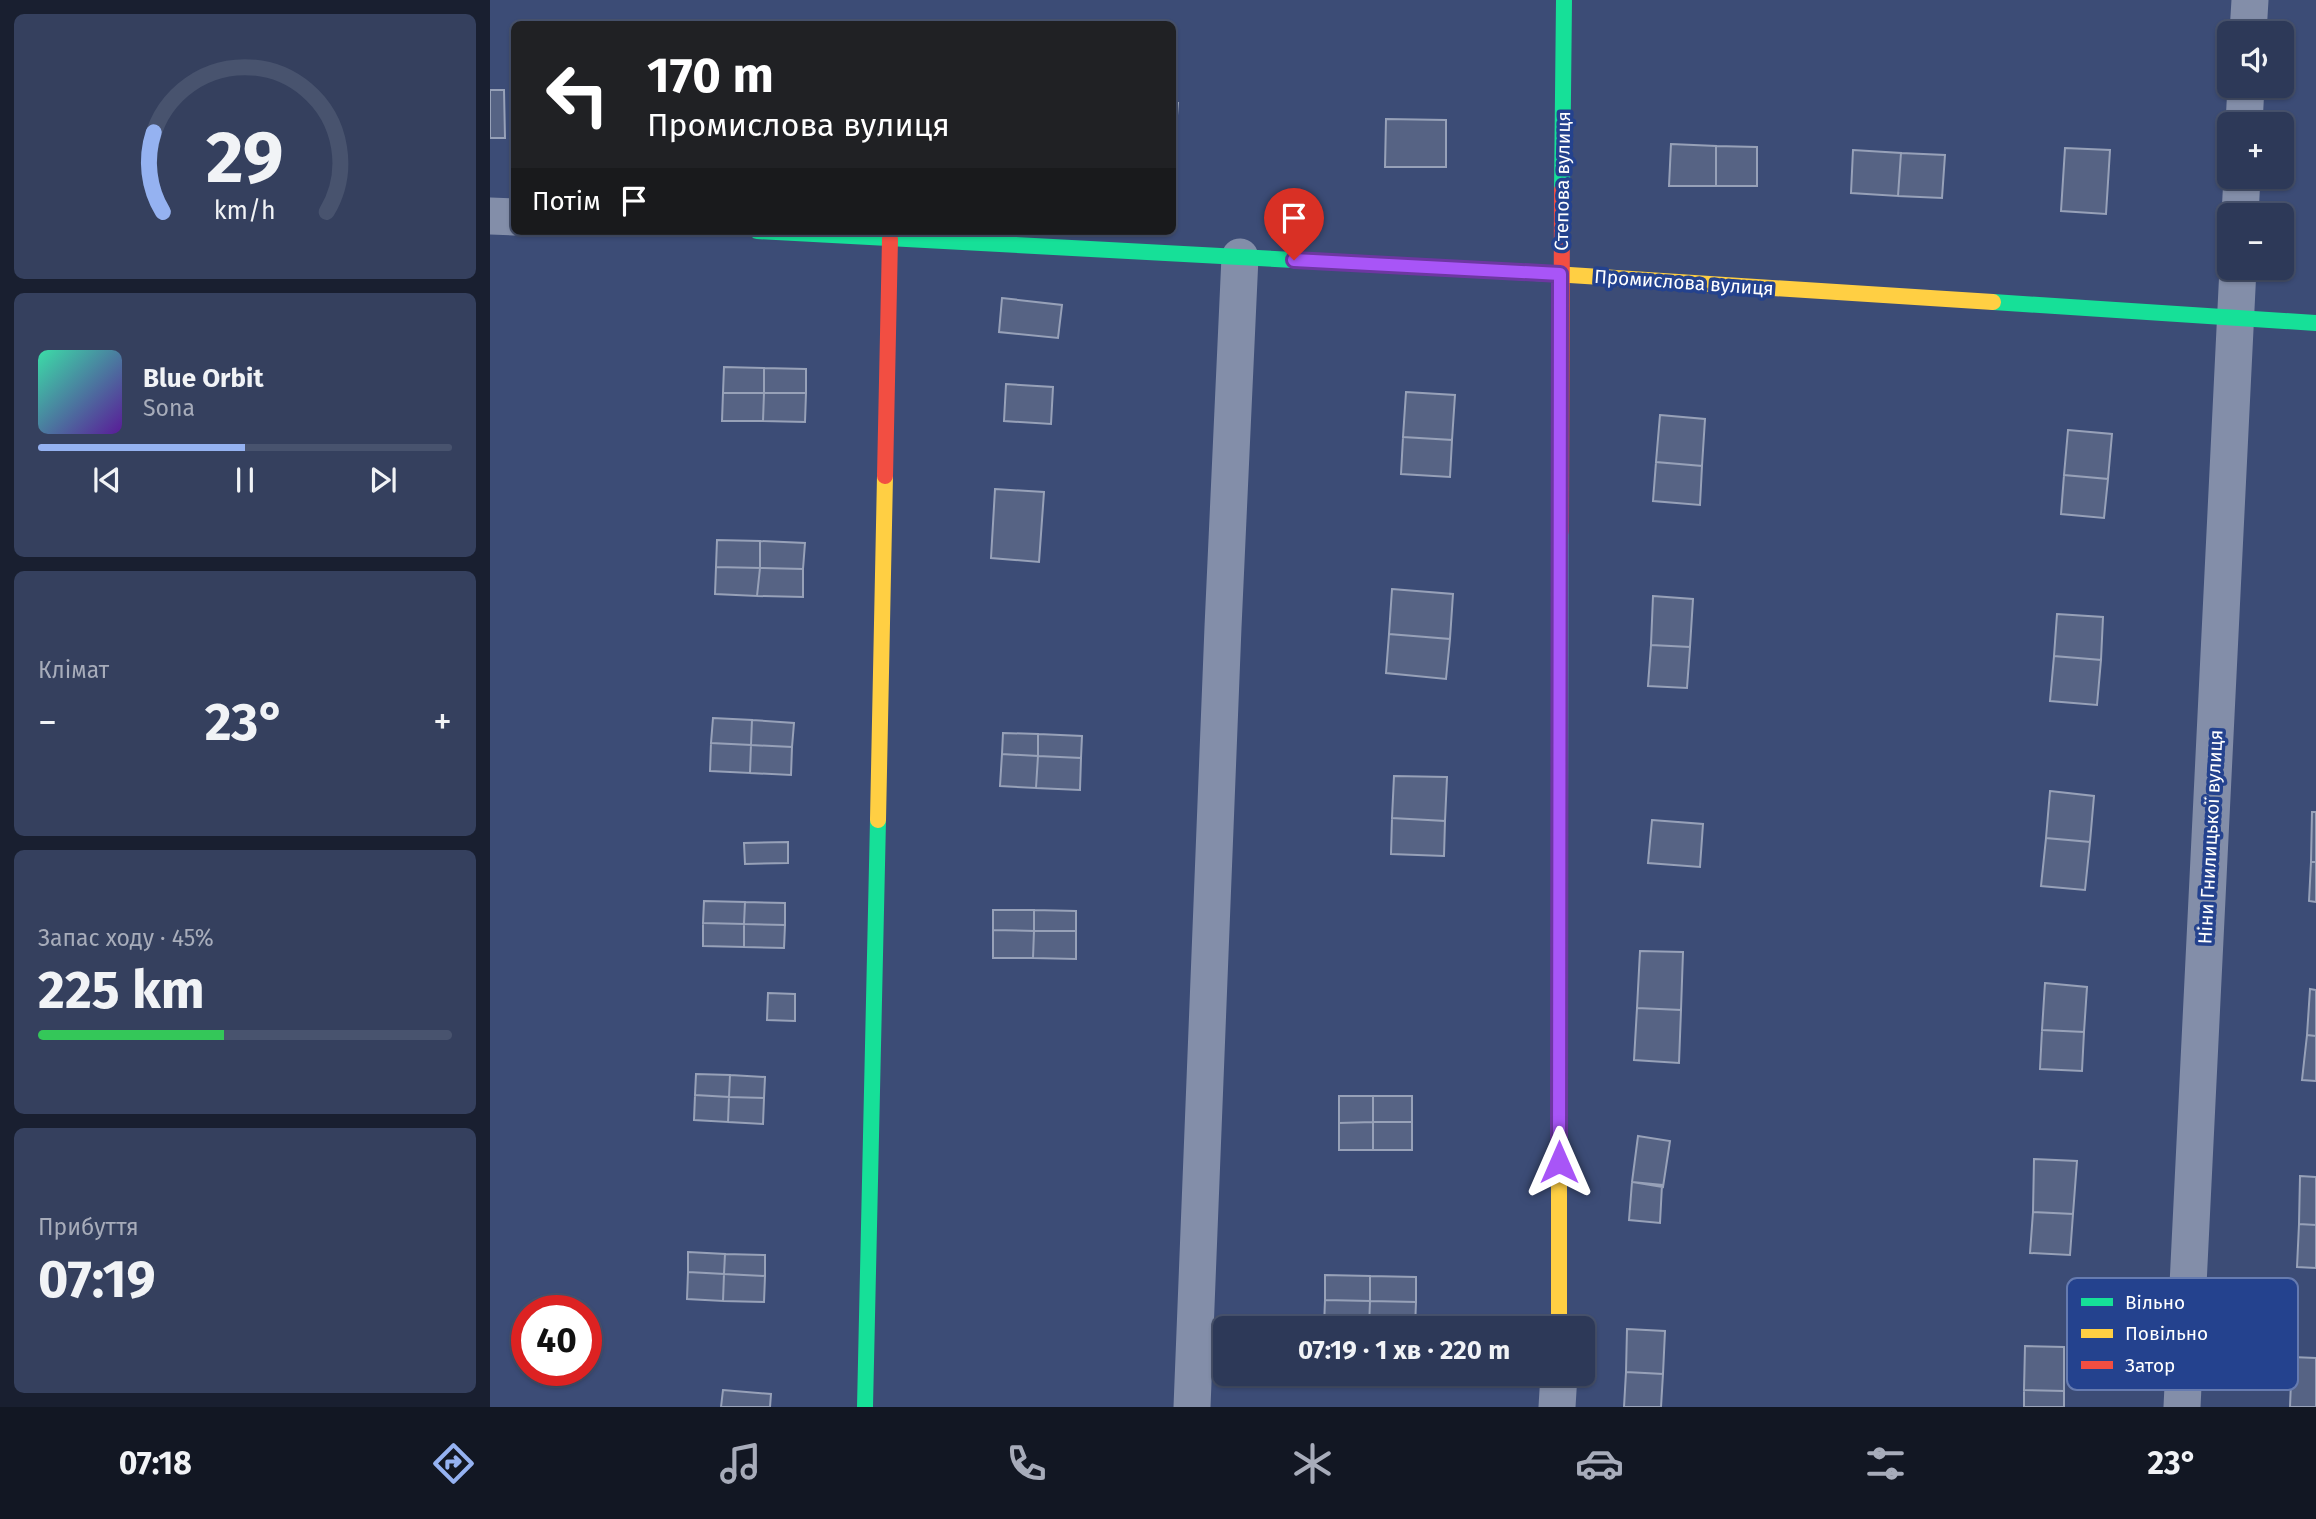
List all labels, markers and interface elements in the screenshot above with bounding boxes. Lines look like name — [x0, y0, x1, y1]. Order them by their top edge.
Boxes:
map controls — [2217, 21, 2294, 280]
button: sound — [2217, 21, 2294, 98]
text: 170 m — [647, 46, 774, 105]
icon: left — [532, 49, 623, 140]
text: Промислова вулиця — [647, 106, 950, 144]
street label: Степова вулиця — [1550, 111, 1575, 251]
button: + — [2217, 112, 2294, 189]
text: 29 — [206, 115, 284, 202]
icon: arrive — [615, 182, 653, 220]
text: Потім — [532, 186, 601, 217]
pin — [1264, 188, 1324, 260]
text: km/h — [214, 196, 276, 226]
icon: arrive — [1275, 199, 1313, 237]
button: − — [2217, 203, 2294, 280]
street label: Промислова вулиця — [1593, 265, 1775, 300]
text: Blue Orbit — [143, 363, 263, 394]
text: Sona — [143, 394, 195, 422]
icon: previous — [88, 461, 126, 499]
icon: pause — [226, 461, 264, 499]
icon: next — [364, 461, 402, 499]
text: Клімат — [38, 656, 109, 684]
text: 23° — [205, 691, 285, 754]
text: − — [38, 699, 57, 745]
text: + — [433, 699, 452, 745]
street label: Ніни Гнилицької вулиця — [2193, 729, 2228, 945]
text: Запас ходу · 45% — [38, 924, 214, 952]
text: 225 km — [38, 959, 205, 1022]
position arrow — [1522, 1125, 1596, 1199]
text: Прибуття — [38, 1213, 139, 1241]
text: 07:19 — [38, 1248, 156, 1311]
legend — [2067, 1278, 2298, 1390]
text: Вільно — [2125, 1291, 2185, 1314]
speed limit sign: 40 — [511, 1295, 602, 1386]
text: Повільно — [2125, 1322, 2208, 1345]
text: 07:19 · 1 хв · 220 m — [1298, 1335, 1510, 1366]
text: Затор — [2125, 1354, 2175, 1377]
icon: directions — [429, 1439, 478, 1488]
icon: music — [716, 1439, 765, 1488]
icon: phone — [1002, 1439, 1051, 1488]
icon: climate — [1288, 1439, 1337, 1488]
icon: car — [1575, 1439, 1624, 1488]
icon: filters — [1861, 1439, 1910, 1488]
text: 07:18 — [119, 1444, 192, 1482]
text: 23° — [2148, 1444, 2197, 1482]

